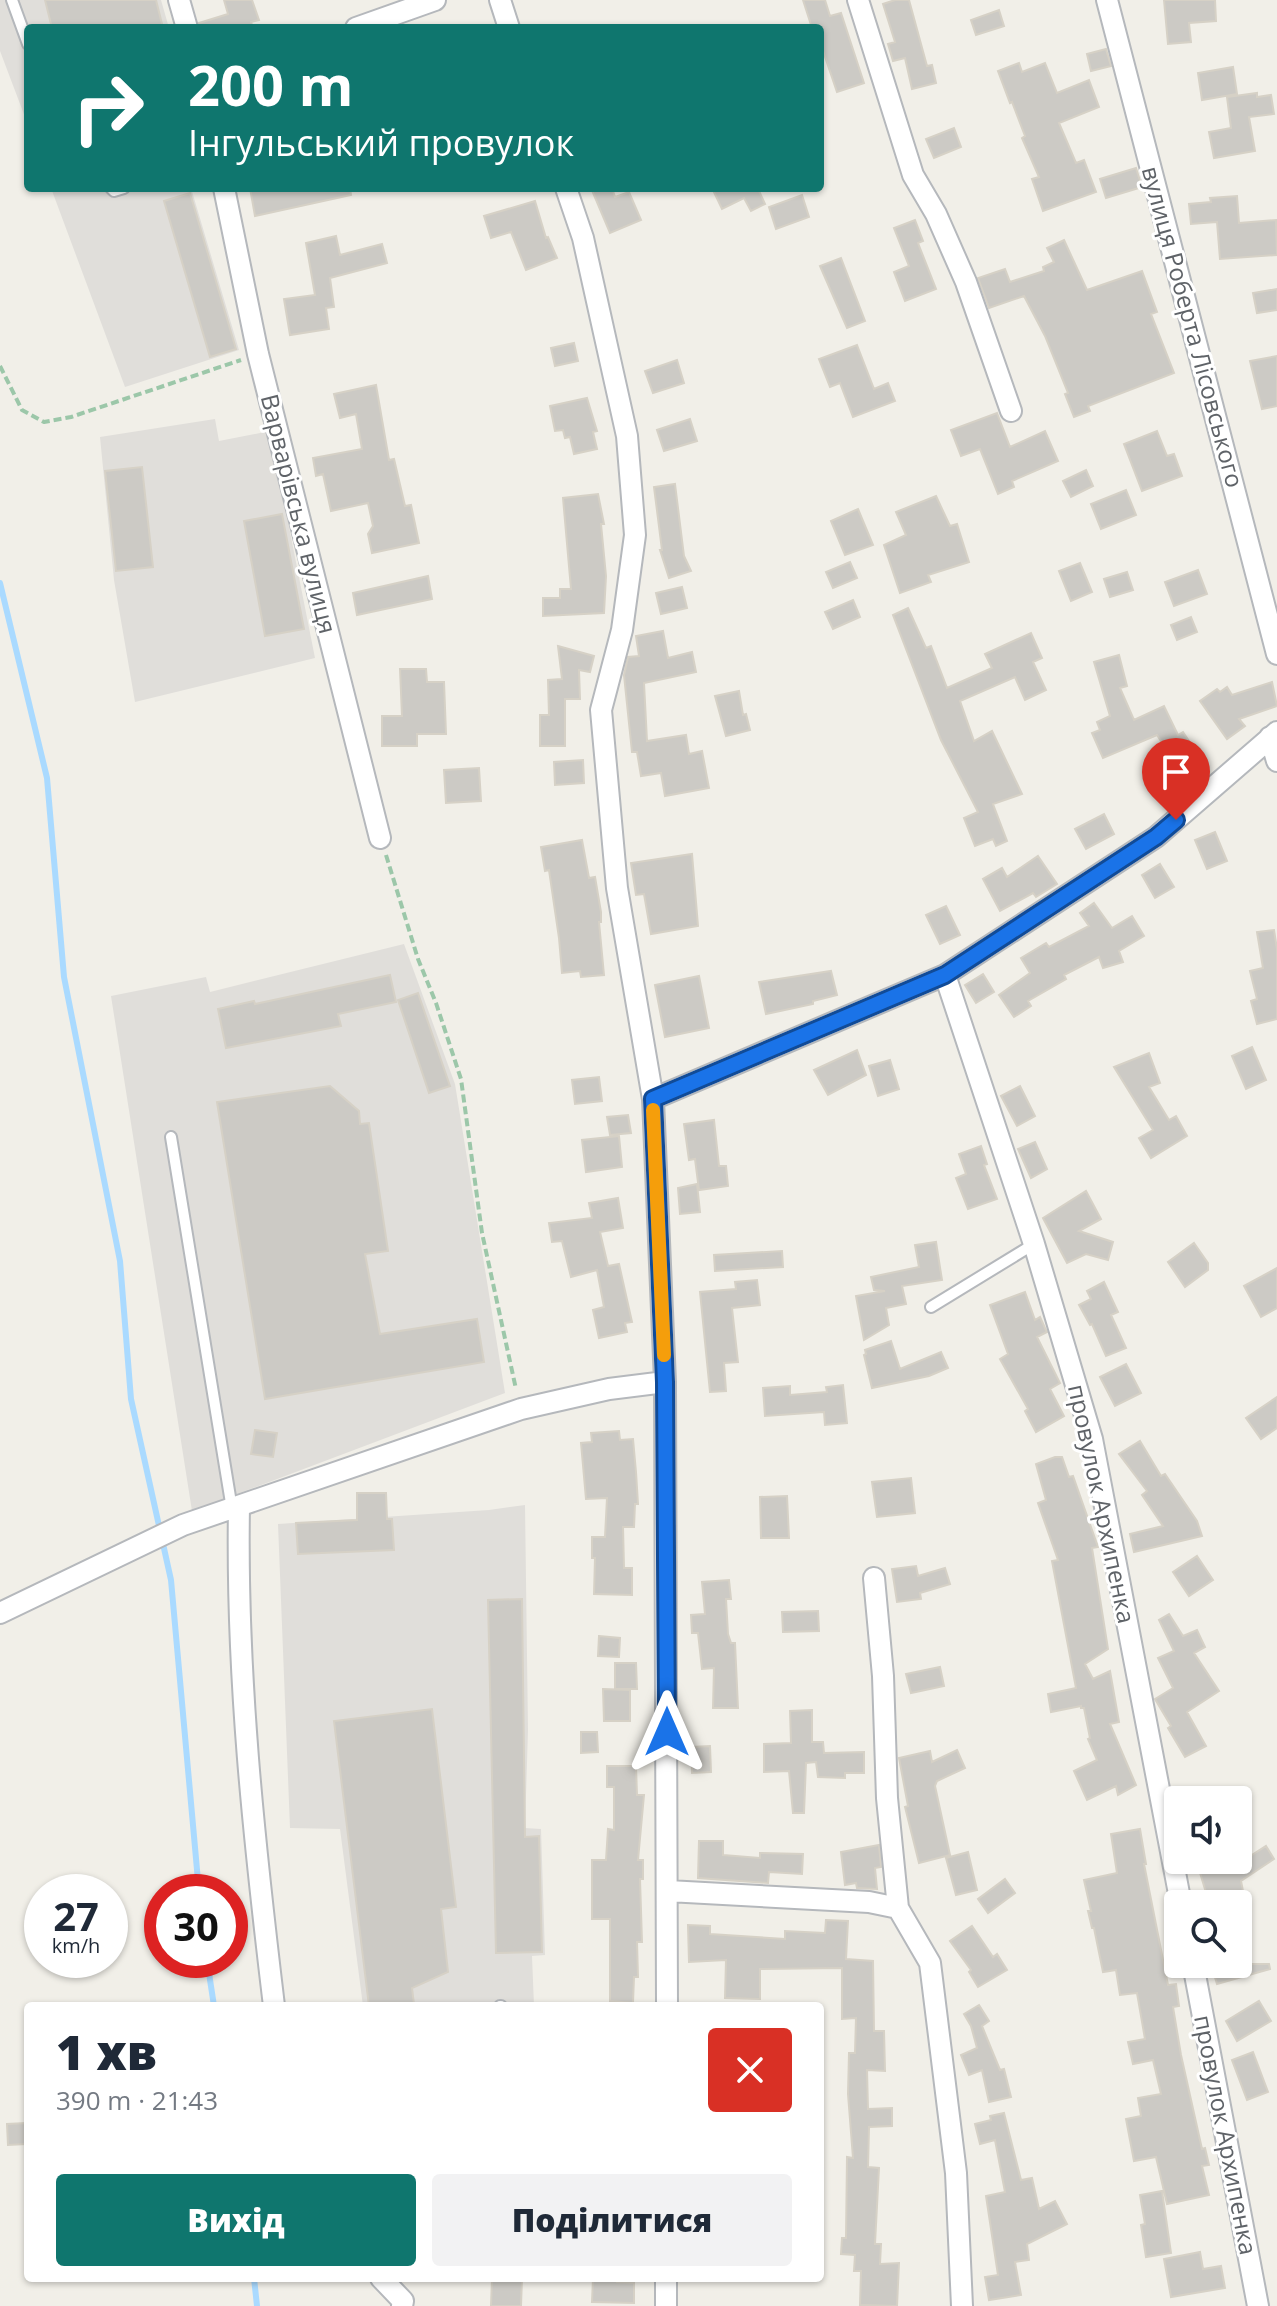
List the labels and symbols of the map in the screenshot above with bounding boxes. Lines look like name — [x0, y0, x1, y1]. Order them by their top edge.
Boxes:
street label: вулиця Роберта Лісовського — [1135, 162, 1252, 491]
street label: Варварівська вулиця — [254, 390, 345, 637]
pin — [1142, 738, 1210, 820]
street label: провулок Архипенка — [1061, 1381, 1144, 1626]
position arrow — [625, 1690, 709, 1774]
speed limit sign: 30 — [144, 1874, 248, 1978]
street label: провулок Архипенка — [1187, 2012, 1266, 2257]

